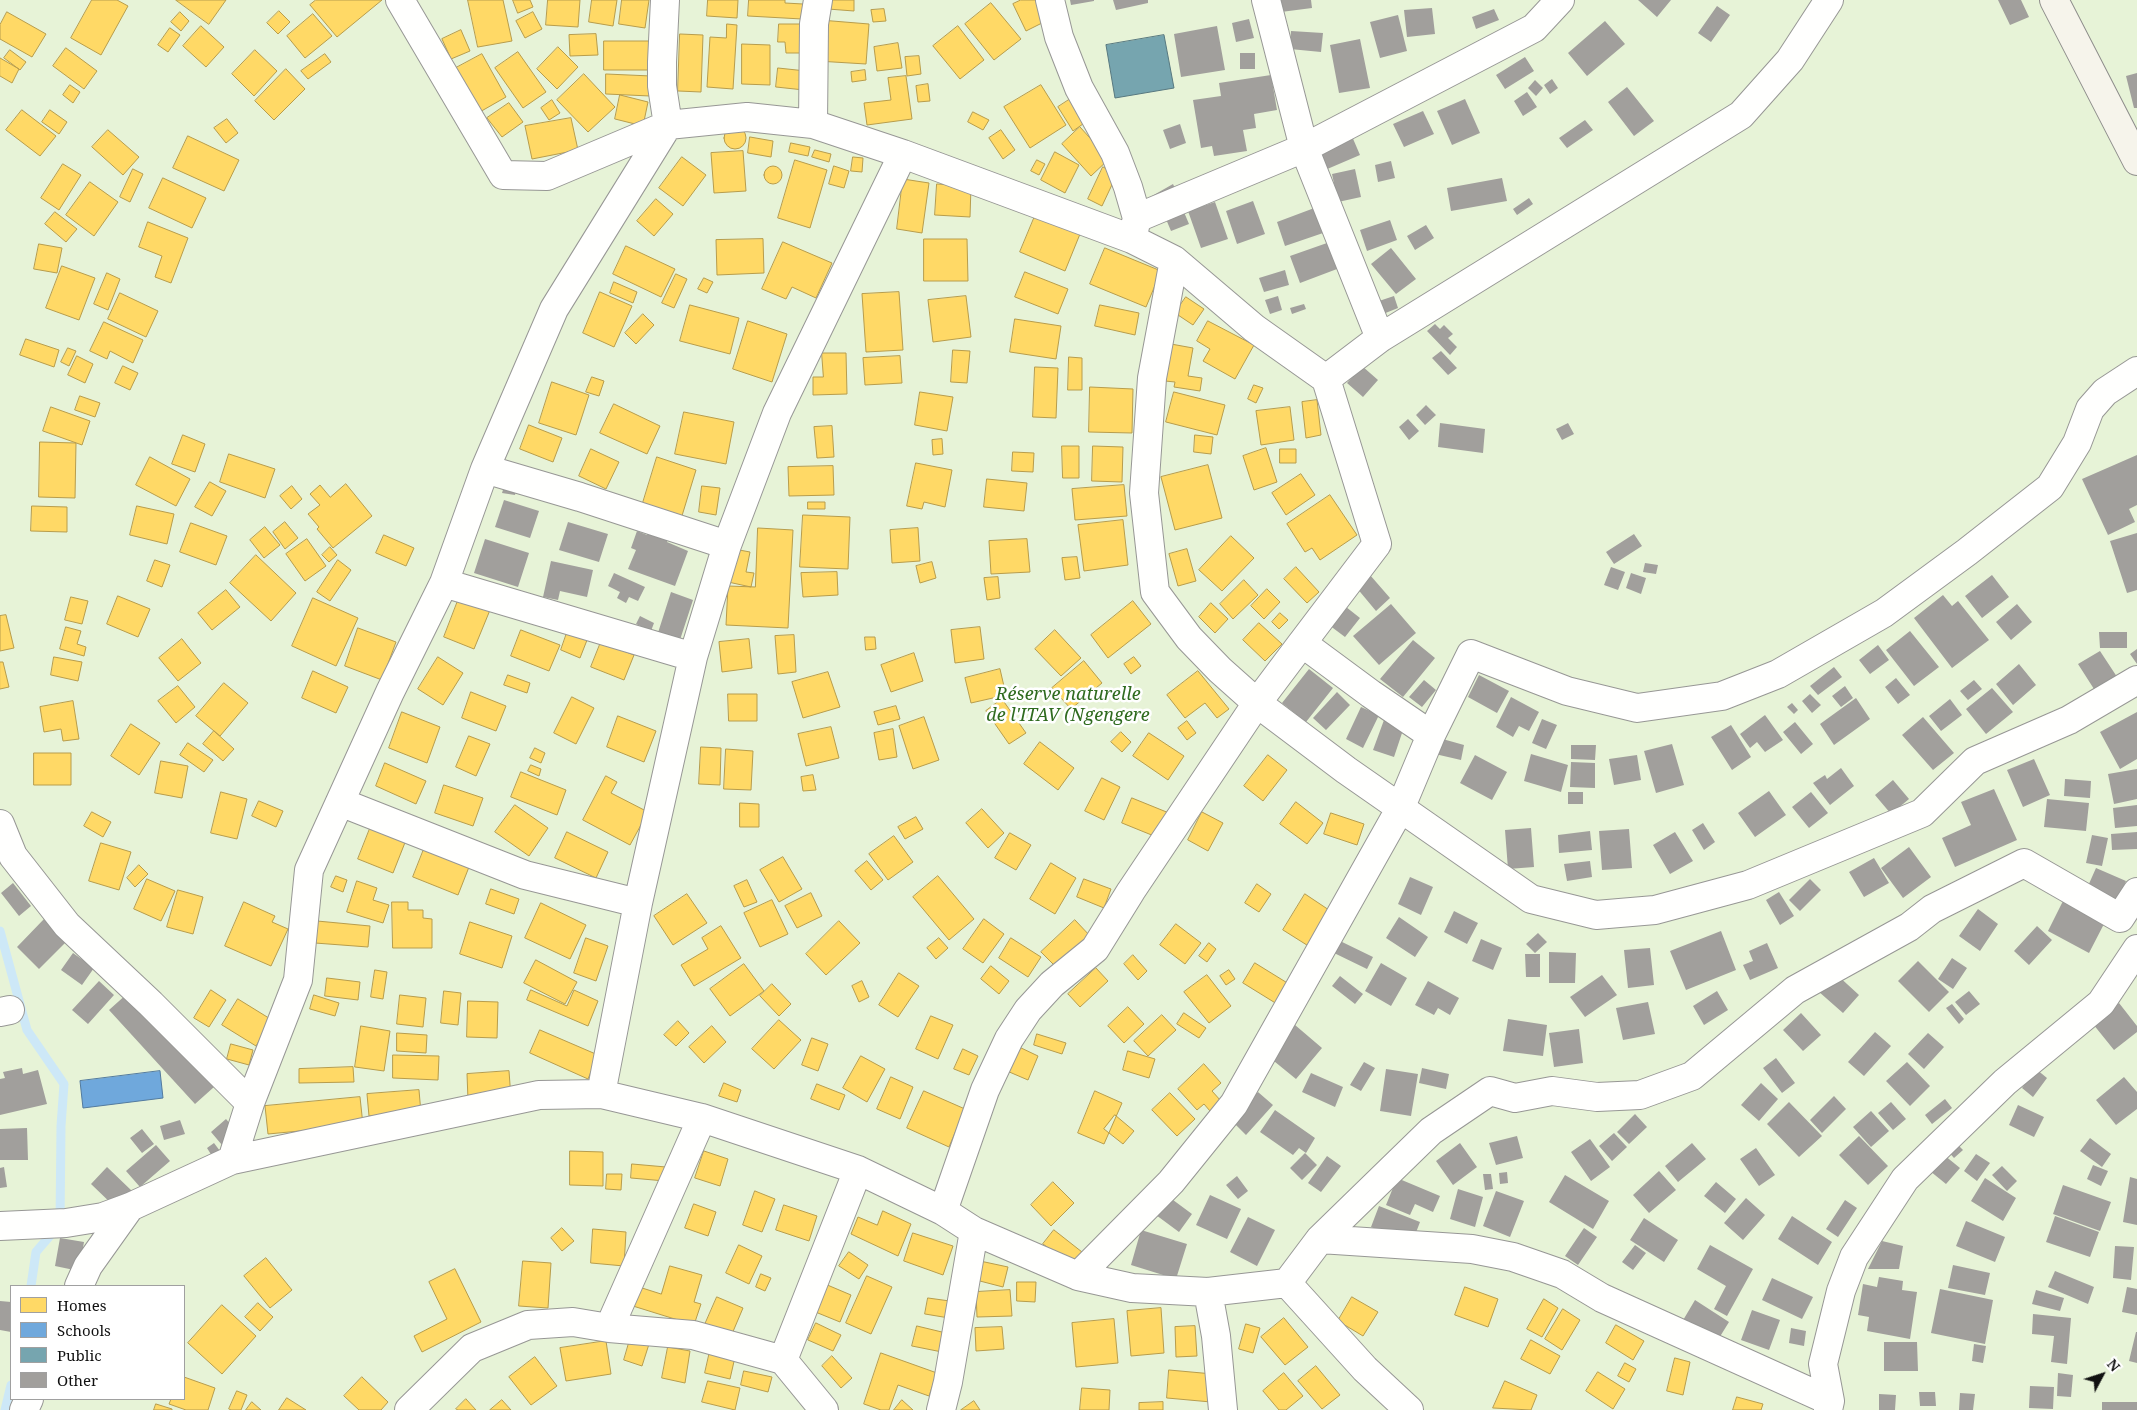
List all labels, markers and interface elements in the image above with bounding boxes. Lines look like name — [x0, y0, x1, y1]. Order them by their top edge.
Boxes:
park label: Réserve naturelle de l'ITAV (Ngengere — [986, 684, 1150, 726]
legend — [10, 1285, 185, 1400]
text: Homes — [57, 1295, 107, 1315]
text: Schools — [57, 1320, 111, 1340]
text: Public — [57, 1345, 102, 1365]
north arrow — [2077, 1350, 2127, 1400]
text: N — [2103, 1355, 2125, 1375]
text: Other — [57, 1370, 98, 1390]

